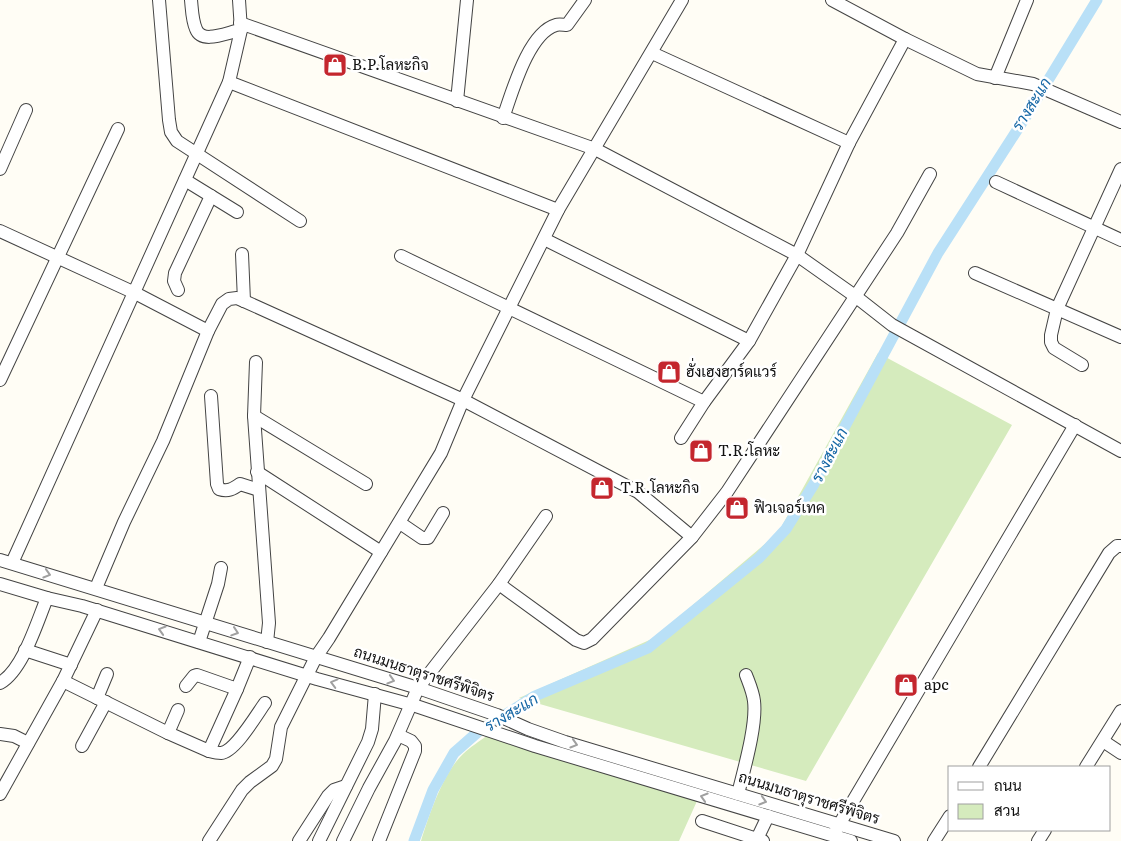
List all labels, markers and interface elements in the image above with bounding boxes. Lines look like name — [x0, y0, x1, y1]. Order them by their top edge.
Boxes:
shop icon: B.P.โลหะกิจ — [322, 52, 348, 78]
place label: B.P.โลหะกิจ — [352, 52, 429, 75]
water label: รางสะแก — [1004, 72, 1056, 135]
place label: ฮั่งเฮงฮาร์ดแวร์ — [686, 357, 777, 382]
shop icon: ฮั่งเฮงฮาร์ดแวร์ — [656, 359, 682, 385]
water label: รางสะแก — [804, 423, 853, 486]
shop icon: T.R.โลหะ — [688, 438, 714, 464]
place label: T.R.โลหะ — [718, 438, 780, 461]
shop icon: T.R.โลหะกิจ — [589, 475, 615, 501]
place label: T.R.โลหะกิจ — [620, 475, 699, 498]
shop icon: ฟิวเจอร์เทค — [724, 495, 750, 521]
place label: ฟิวเจอร์เทค — [754, 495, 825, 518]
one-way arrow — [42, 568, 50, 578]
one-way arrow — [159, 626, 167, 636]
one-way arrow — [231, 627, 239, 637]
street label: ถนนมนธาตุราชศรีพิจิตร — [351, 639, 498, 707]
shop icon: apc — [893, 672, 919, 698]
place label: apc — [924, 672, 949, 695]
one-way arrow — [386, 674, 394, 684]
one-way arrow — [330, 678, 339, 689]
water label: รางสะแก — [479, 686, 542, 737]
one-way arrow — [569, 739, 578, 749]
street label: ถนนมนธาตุราชศรีพิจิตร — [736, 764, 883, 830]
legend — [948, 766, 1111, 831]
text: ถนน — [994, 773, 1022, 796]
one-way arrow — [700, 792, 708, 802]
one-way arrow — [758, 796, 767, 806]
text: สวน — [994, 798, 1020, 821]

